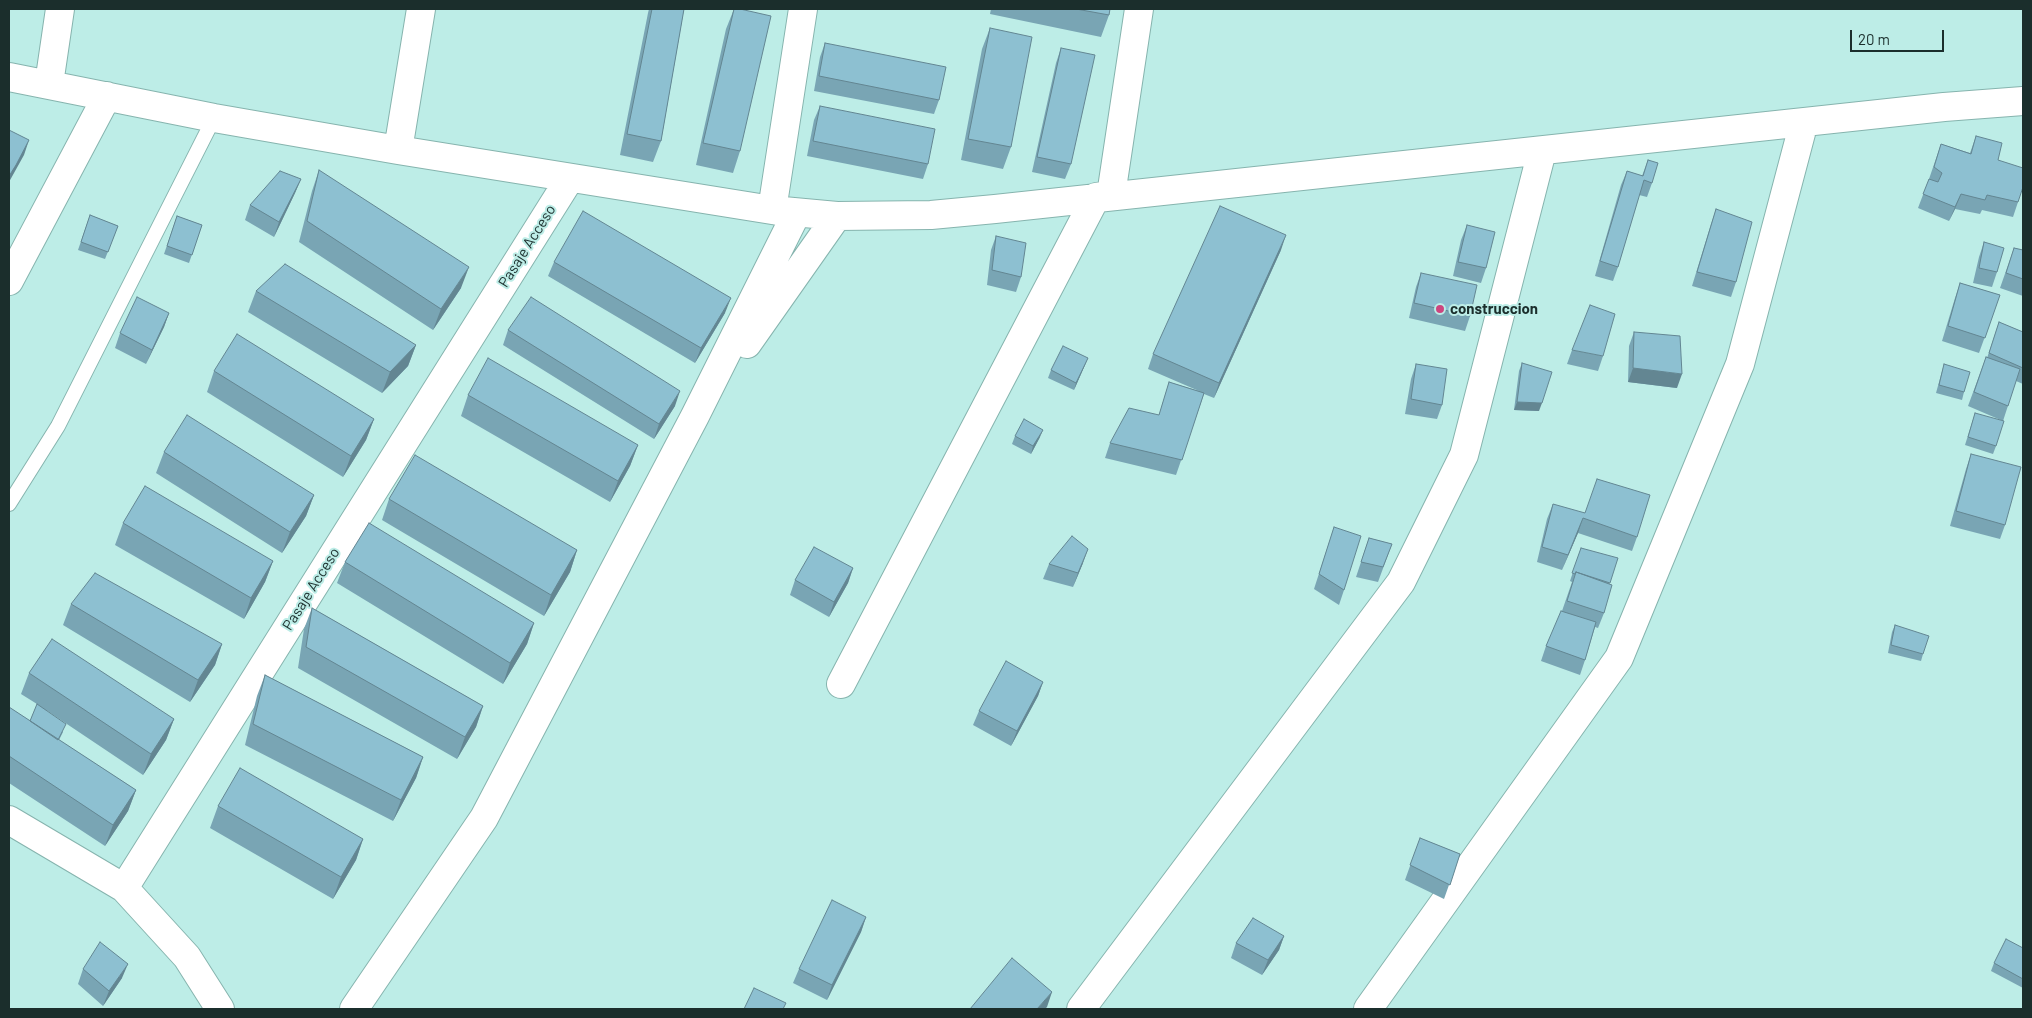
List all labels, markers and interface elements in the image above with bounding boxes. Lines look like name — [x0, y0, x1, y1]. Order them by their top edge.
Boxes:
scale bar — [1852, 20, 1946, 52]
text: 20 m — [1858, 30, 1890, 48]
street label: Pasaje Acceso — [495, 201, 559, 291]
place label: construccion — [1450, 300, 1538, 318]
marker: construccion — [1434, 303, 1446, 315]
street label: Pasaje Acceso — [279, 544, 343, 634]

